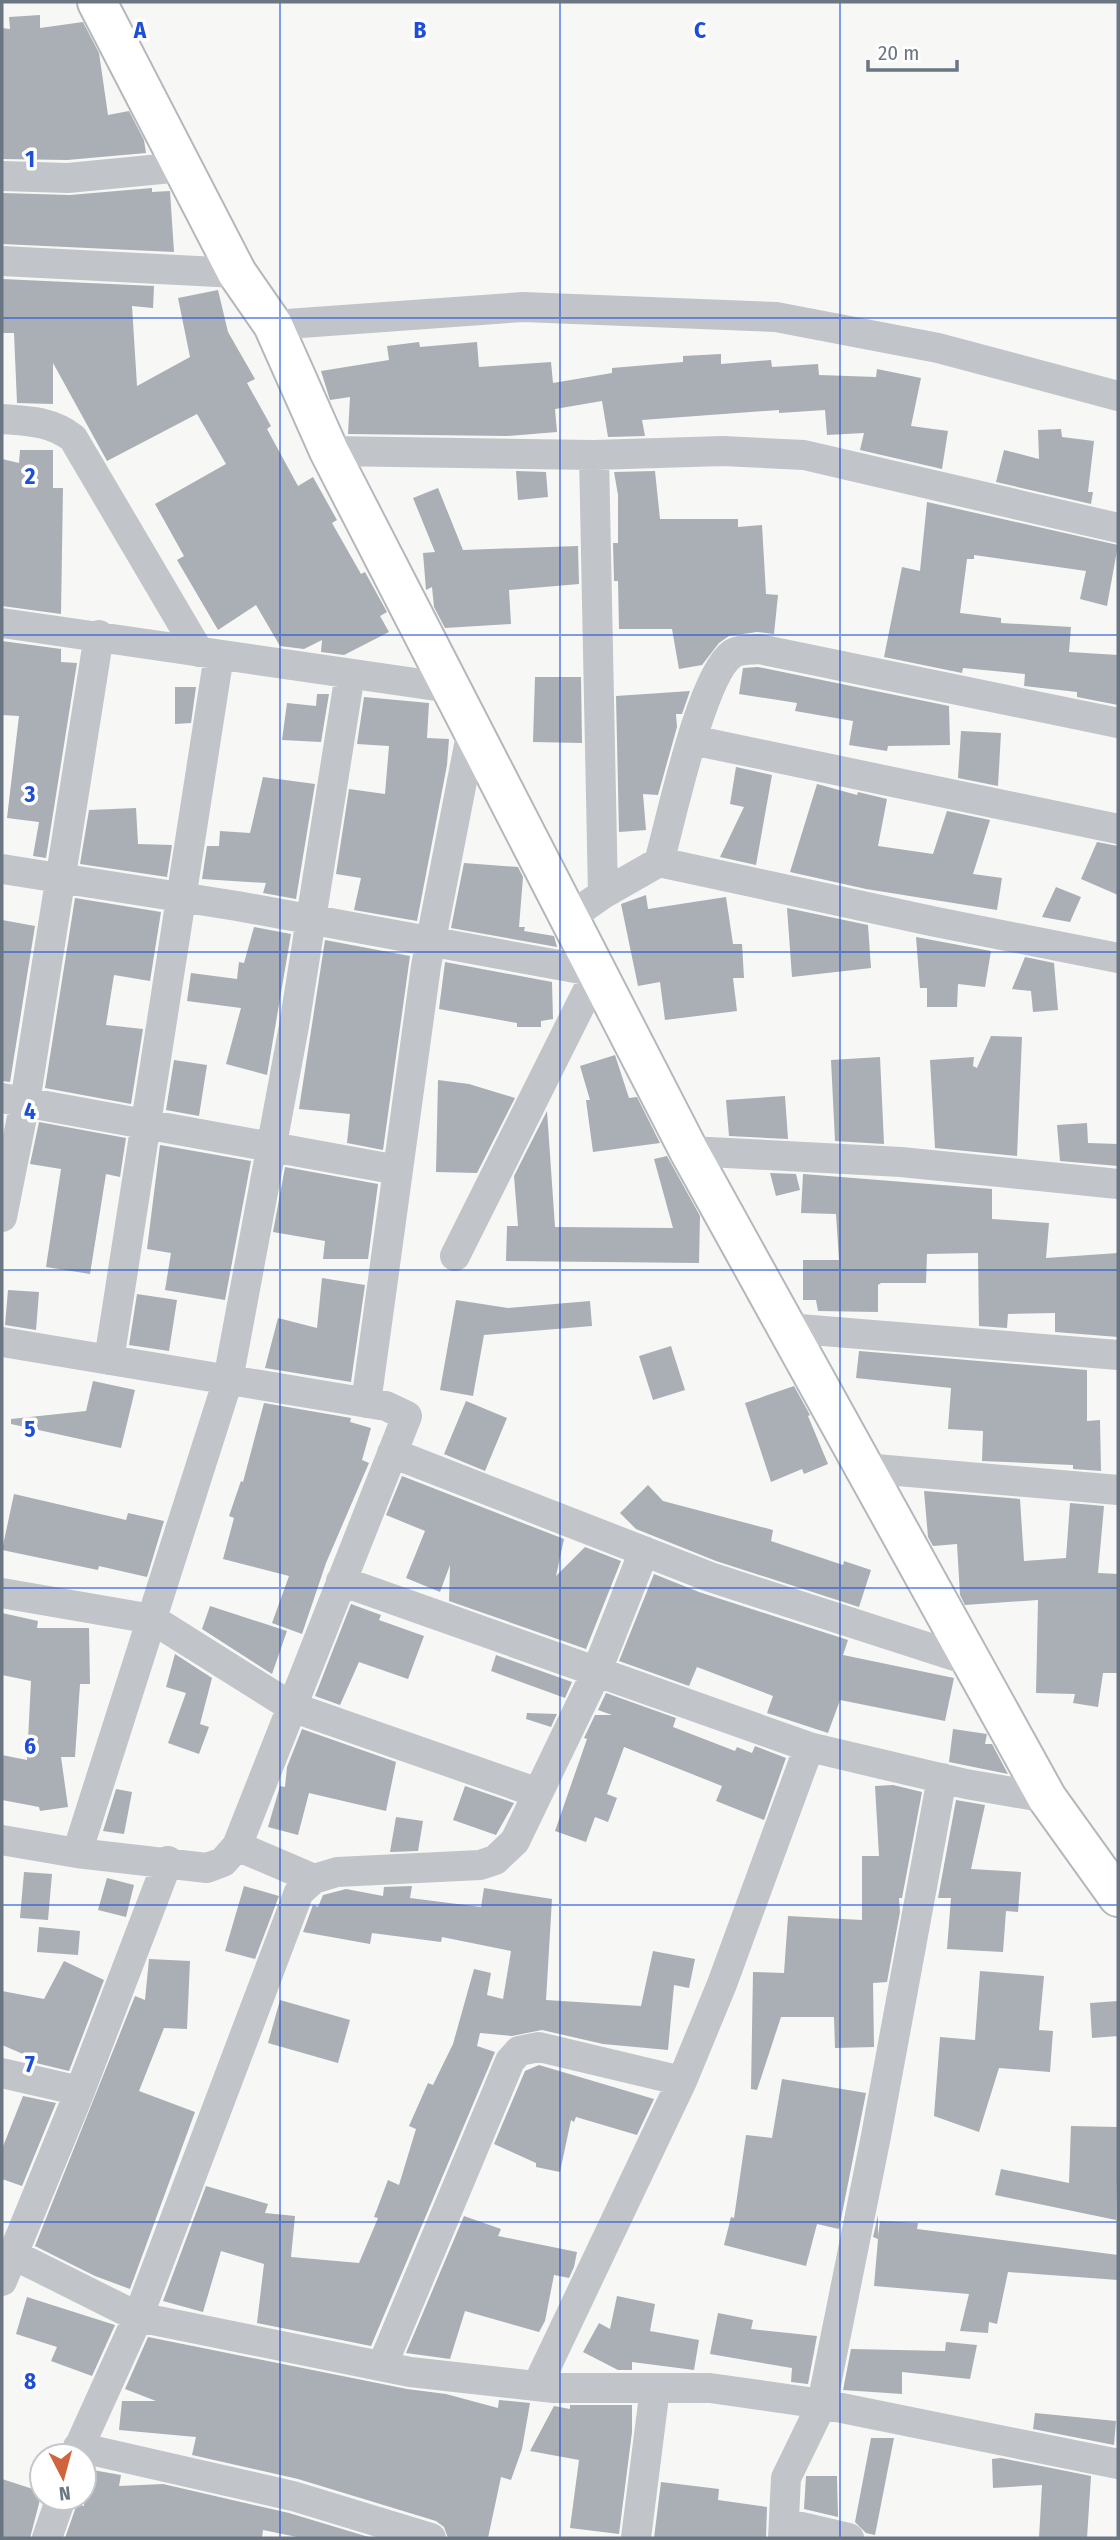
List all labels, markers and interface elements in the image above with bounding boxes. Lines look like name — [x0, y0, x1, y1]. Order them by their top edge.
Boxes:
text: A — [133, 16, 147, 44]
text: B — [414, 16, 427, 44]
text: C — [694, 16, 706, 44]
scale bar — [868, 28, 957, 72]
text: 20 m — [878, 40, 919, 66]
text: 1 — [25, 145, 35, 173]
text: 2 — [24, 462, 36, 490]
text: 3 — [24, 780, 36, 808]
text: 4 — [24, 1097, 36, 1125]
text: 5 — [24, 1415, 36, 1443]
text: 6 — [24, 1732, 36, 1760]
text: 7 — [25, 2050, 35, 2078]
text: 8 — [24, 2367, 36, 2395]
north arrow — [28, 2442, 98, 2512]
text: N — [58, 2481, 72, 2505]

